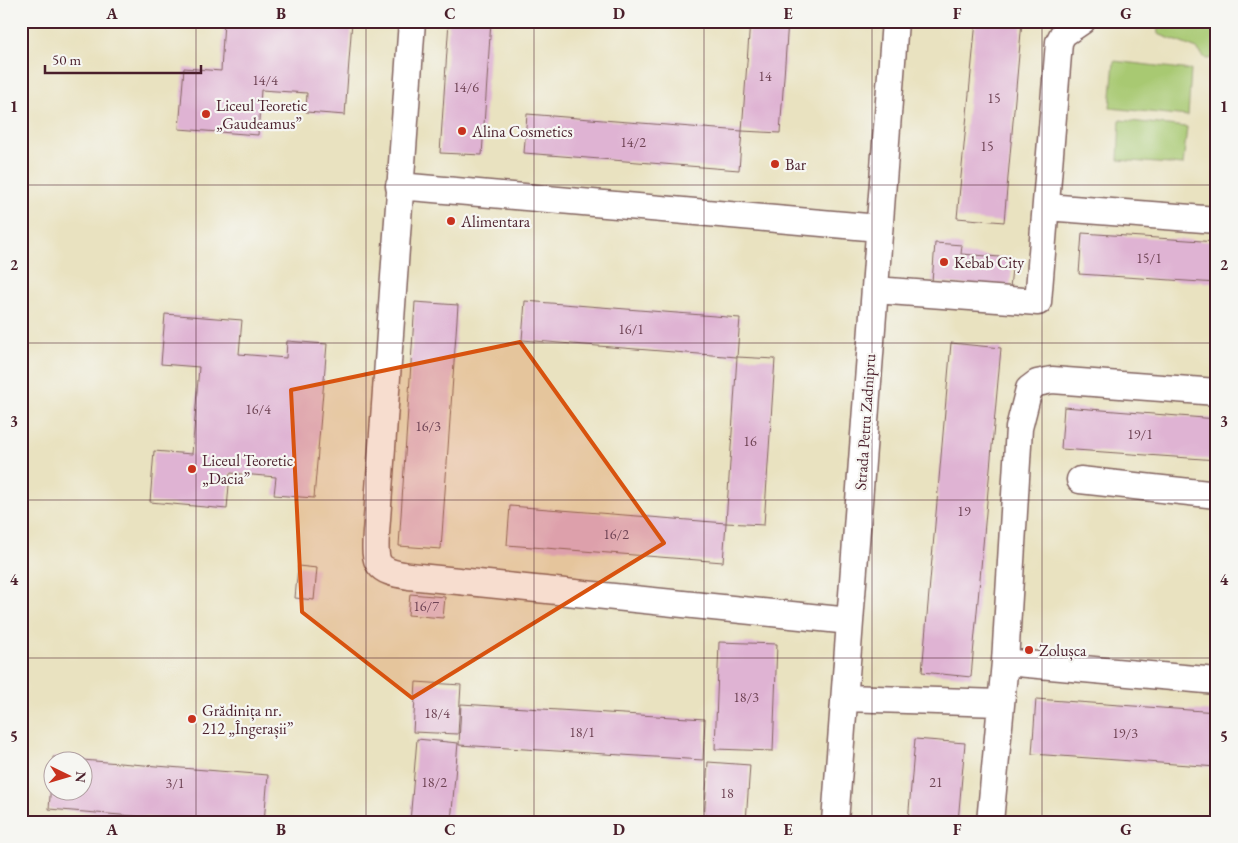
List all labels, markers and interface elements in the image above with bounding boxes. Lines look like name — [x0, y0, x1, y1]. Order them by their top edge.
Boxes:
text: A — [105, 3, 118, 24]
text: B — [276, 3, 286, 24]
text: C — [444, 3, 456, 24]
text: D — [613, 3, 625, 24]
text: E — [783, 3, 793, 24]
text: F — [953, 3, 962, 24]
text: G — [1120, 3, 1132, 24]
scale bar — [45, 42, 201, 74]
text: 50 m — [52, 50, 81, 69]
house number: 14 — [758, 67, 772, 85]
house number: 14/4 — [252, 71, 278, 89]
house number: 14/6 — [453, 78, 479, 96]
house number: 15 — [987, 89, 1001, 107]
place label: Liceul Teoretic „Gaudeamus” — [216, 95, 307, 134]
text: 1 — [10, 96, 18, 117]
text: 1 — [1220, 96, 1228, 117]
marker: Liceul Teoretic „Gaudeamus” — [200, 108, 212, 120]
place label: Alina Cosmetics — [471, 121, 573, 142]
marker: Alina Cosmetics — [456, 125, 468, 137]
house number: 14/2 — [620, 133, 646, 151]
house number: 15 — [980, 137, 994, 155]
place label: Bar — [785, 154, 807, 175]
marker: Bar — [769, 158, 781, 170]
place label: Alimentara — [460, 211, 531, 232]
marker: Alimentara — [445, 215, 457, 227]
house number: 15/1 — [1136, 249, 1162, 267]
place label: Kebab City — [954, 252, 1025, 273]
text: 2 — [10, 254, 19, 275]
text: 2 — [1220, 254, 1229, 275]
marker: Kebab City — [938, 256, 950, 268]
house number: 16/1 — [618, 320, 644, 338]
street label: Strada Petru Zadnipru — [850, 353, 880, 491]
house number: 16/4 — [245, 400, 271, 418]
text: 3 — [10, 411, 18, 432]
text: 3 — [1220, 411, 1228, 432]
house number: 16/3 — [415, 417, 441, 435]
house number: 19/1 — [1127, 425, 1153, 443]
house number: 16 — [743, 432, 757, 450]
place label: Liceul Teoretic „Dacia” — [202, 450, 293, 489]
marker: Liceul Teoretic „Dacia” — [186, 463, 198, 475]
house number: 19 — [957, 502, 971, 520]
house number: 16/2 — [603, 525, 629, 543]
text: 4 — [10, 569, 19, 590]
text: 4 — [1220, 569, 1229, 590]
house number: 16/7 — [413, 597, 439, 615]
place label: Zolușca — [1039, 640, 1087, 661]
marker: Zolușca — [1023, 644, 1035, 656]
house number: 18/3 — [733, 688, 759, 706]
place label: Grădinița nr. 212 „Îngerașii” — [202, 700, 294, 739]
house number: 18/4 — [424, 704, 450, 722]
marker: Grădinița nr. 212 „Îngerașii” — [186, 713, 198, 725]
house number: 18/1 — [569, 723, 595, 741]
house number: 19/3 — [1112, 724, 1138, 742]
text: 5 — [10, 726, 18, 747]
text: 5 — [1220, 726, 1228, 747]
north arrow — [42, 750, 92, 800]
text: N — [71, 771, 90, 784]
house number: 18/2 — [421, 773, 447, 791]
house number: 21 — [929, 773, 943, 791]
house number: 3/1 — [165, 774, 185, 792]
house number: 18 — [720, 784, 734, 802]
text: A — [105, 819, 118, 840]
text: B — [276, 819, 286, 840]
text: C — [444, 819, 456, 840]
text: D — [613, 819, 625, 840]
text: E — [783, 819, 793, 840]
text: F — [953, 819, 962, 840]
text: G — [1120, 819, 1132, 840]

